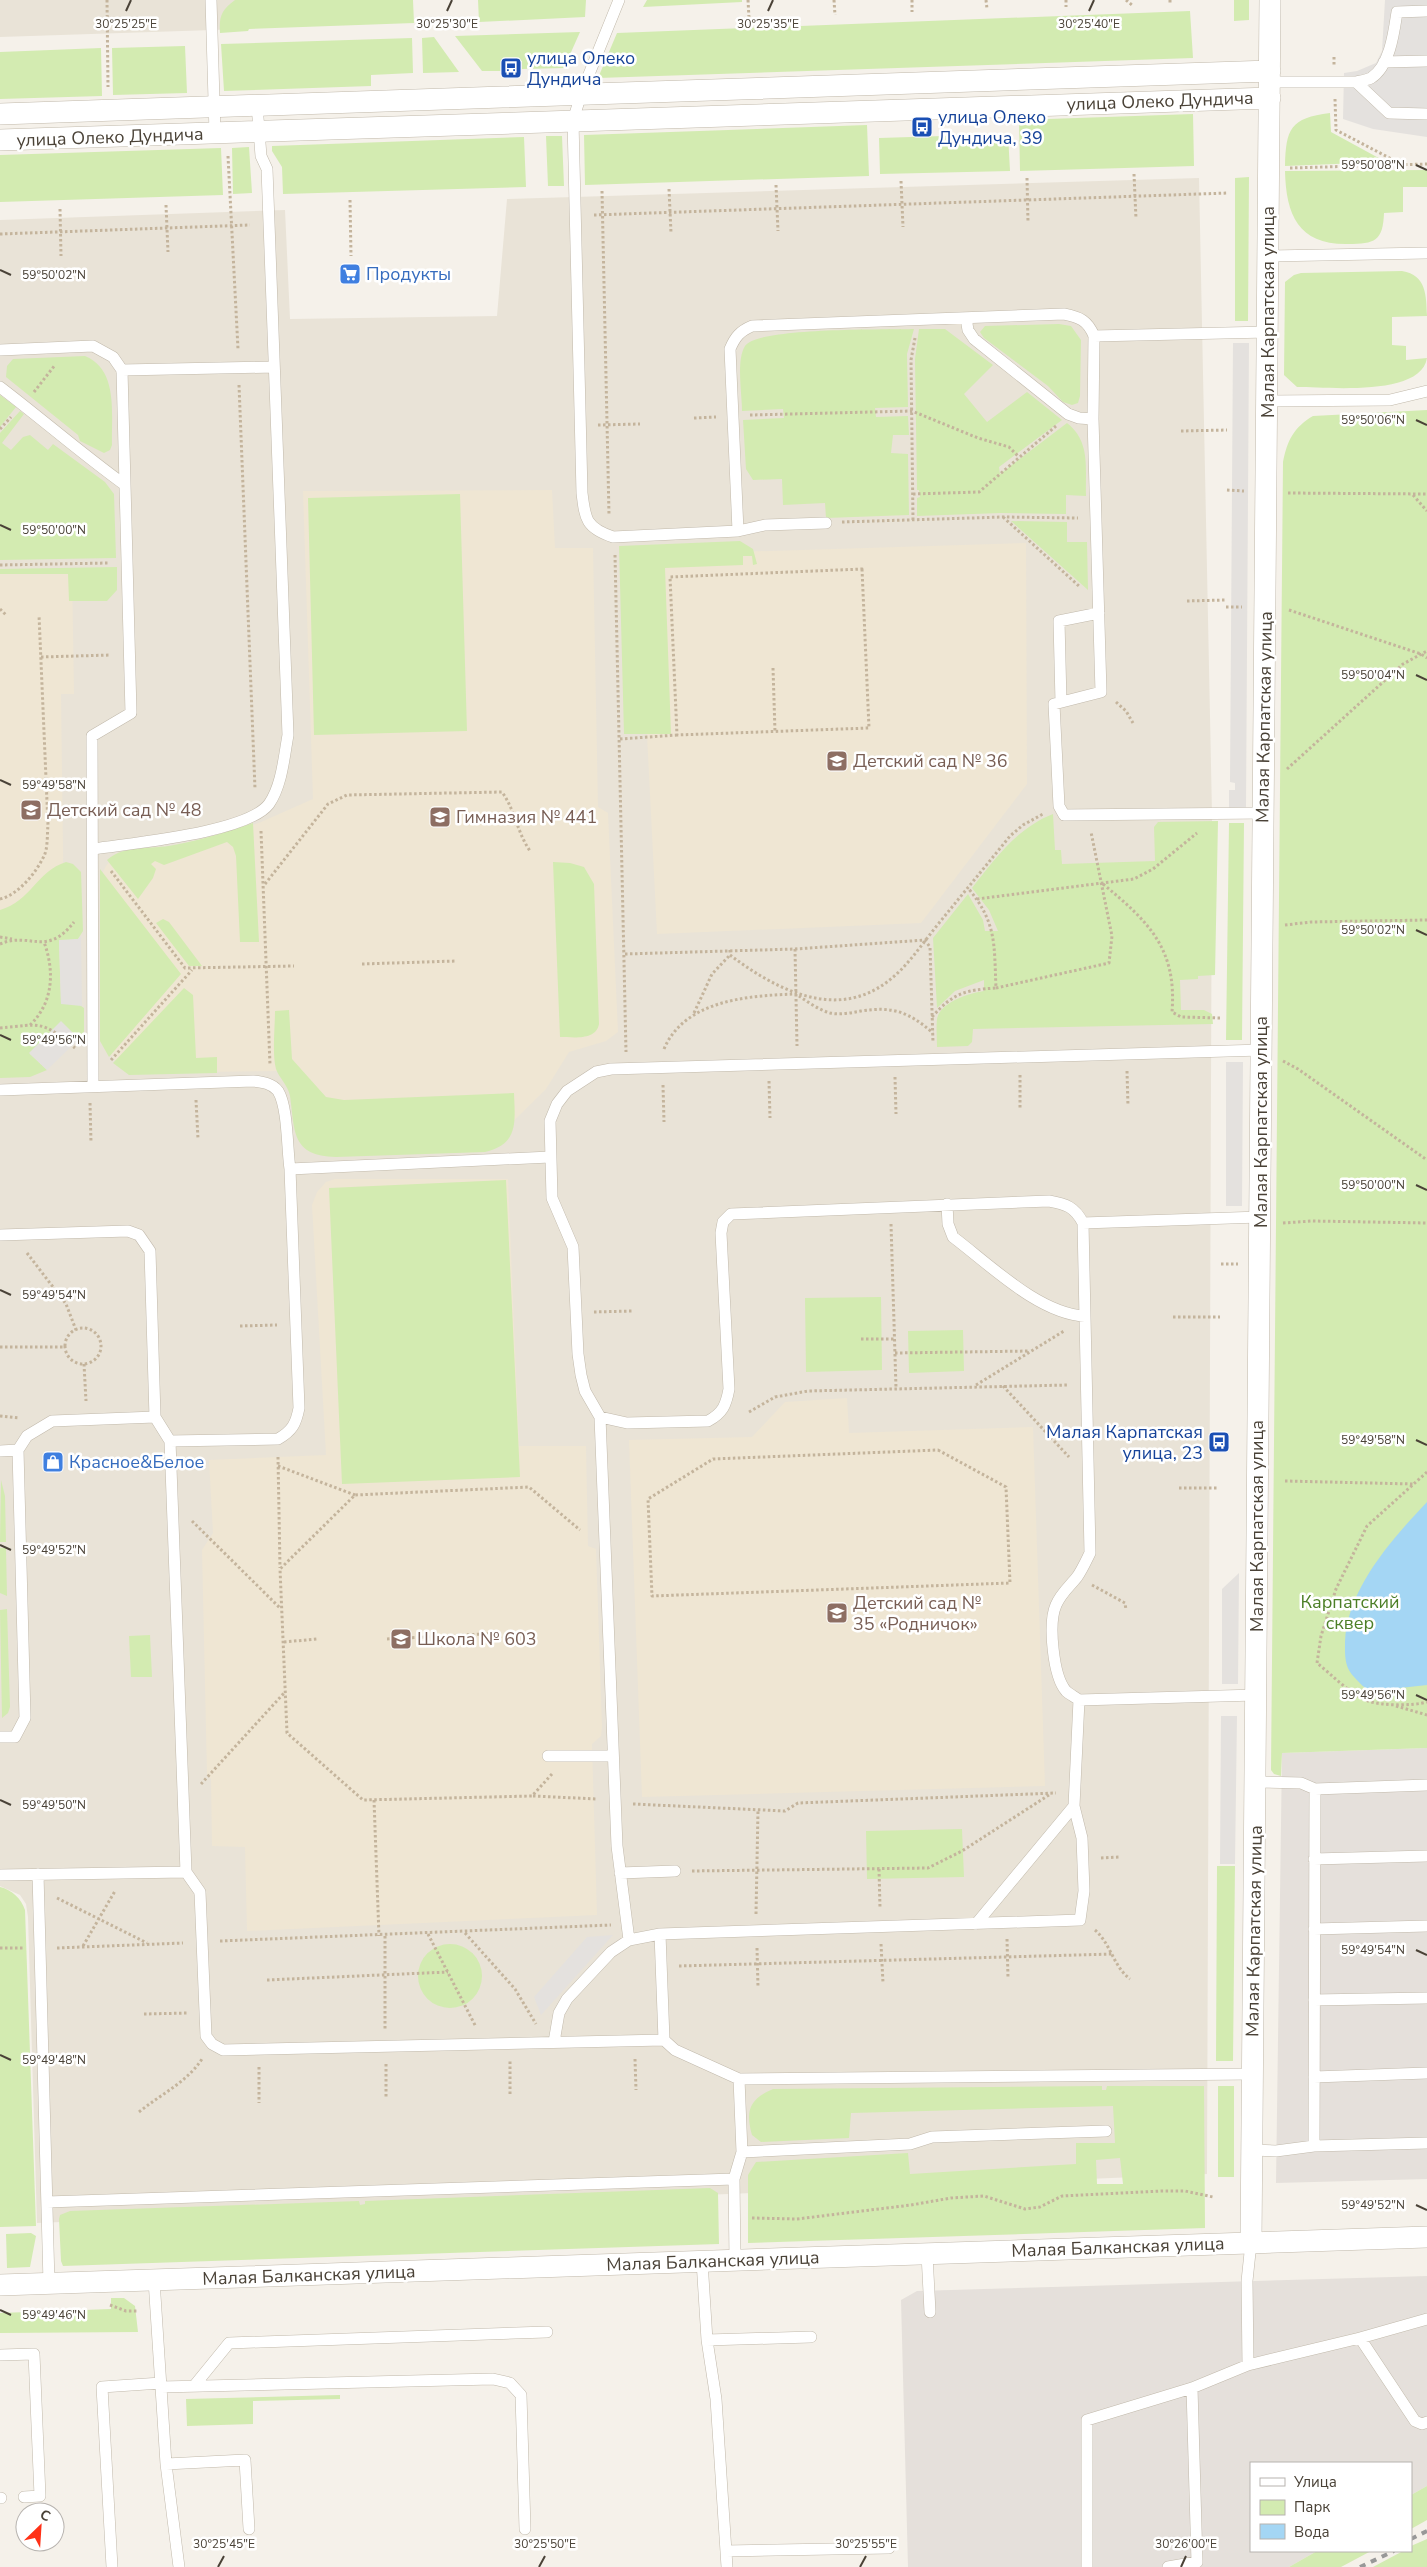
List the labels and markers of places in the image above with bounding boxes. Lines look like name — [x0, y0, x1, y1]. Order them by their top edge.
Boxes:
place label: улица Олеко Дундича — [527, 46, 635, 91]
bus stop icon: улица Олеко Дундича — [499, 56, 523, 80]
place label: улица Олеко Дундича, 39 — [938, 105, 1046, 150]
bus stop icon: улица Олеко Дундича, 39 — [910, 115, 934, 139]
supermarket icon: Продукты — [338, 262, 362, 286]
place label: Продукты — [366, 262, 451, 286]
school or university icon: Детский сад № 36 — [825, 749, 849, 773]
place label: Детский сад № 36 — [853, 749, 1008, 773]
school or university icon: Детский сад № 48 — [19, 798, 43, 822]
place label: Детский сад № 48 — [47, 798, 202, 822]
school or university icon: Гимназия № 441 — [428, 805, 452, 829]
place label: Гимназия № 441 — [456, 805, 597, 829]
place label: Малая Карпатская улица, 23 — [1046, 1420, 1203, 1465]
bus stop icon: Малая Карпатская улица, 23 — [1207, 1430, 1231, 1454]
shop icon: Красное&Белое — [41, 1450, 65, 1474]
place label: Красное&Белое — [69, 1450, 204, 1474]
place label: Детский сад № 35 «Родничок» — [853, 1591, 981, 1636]
school or university icon: Детский сад № 35 «Родничок» — [825, 1601, 849, 1625]
school or university icon: Школа № 603 — [389, 1627, 413, 1651]
place label: Школа № 603 — [417, 1627, 537, 1651]

